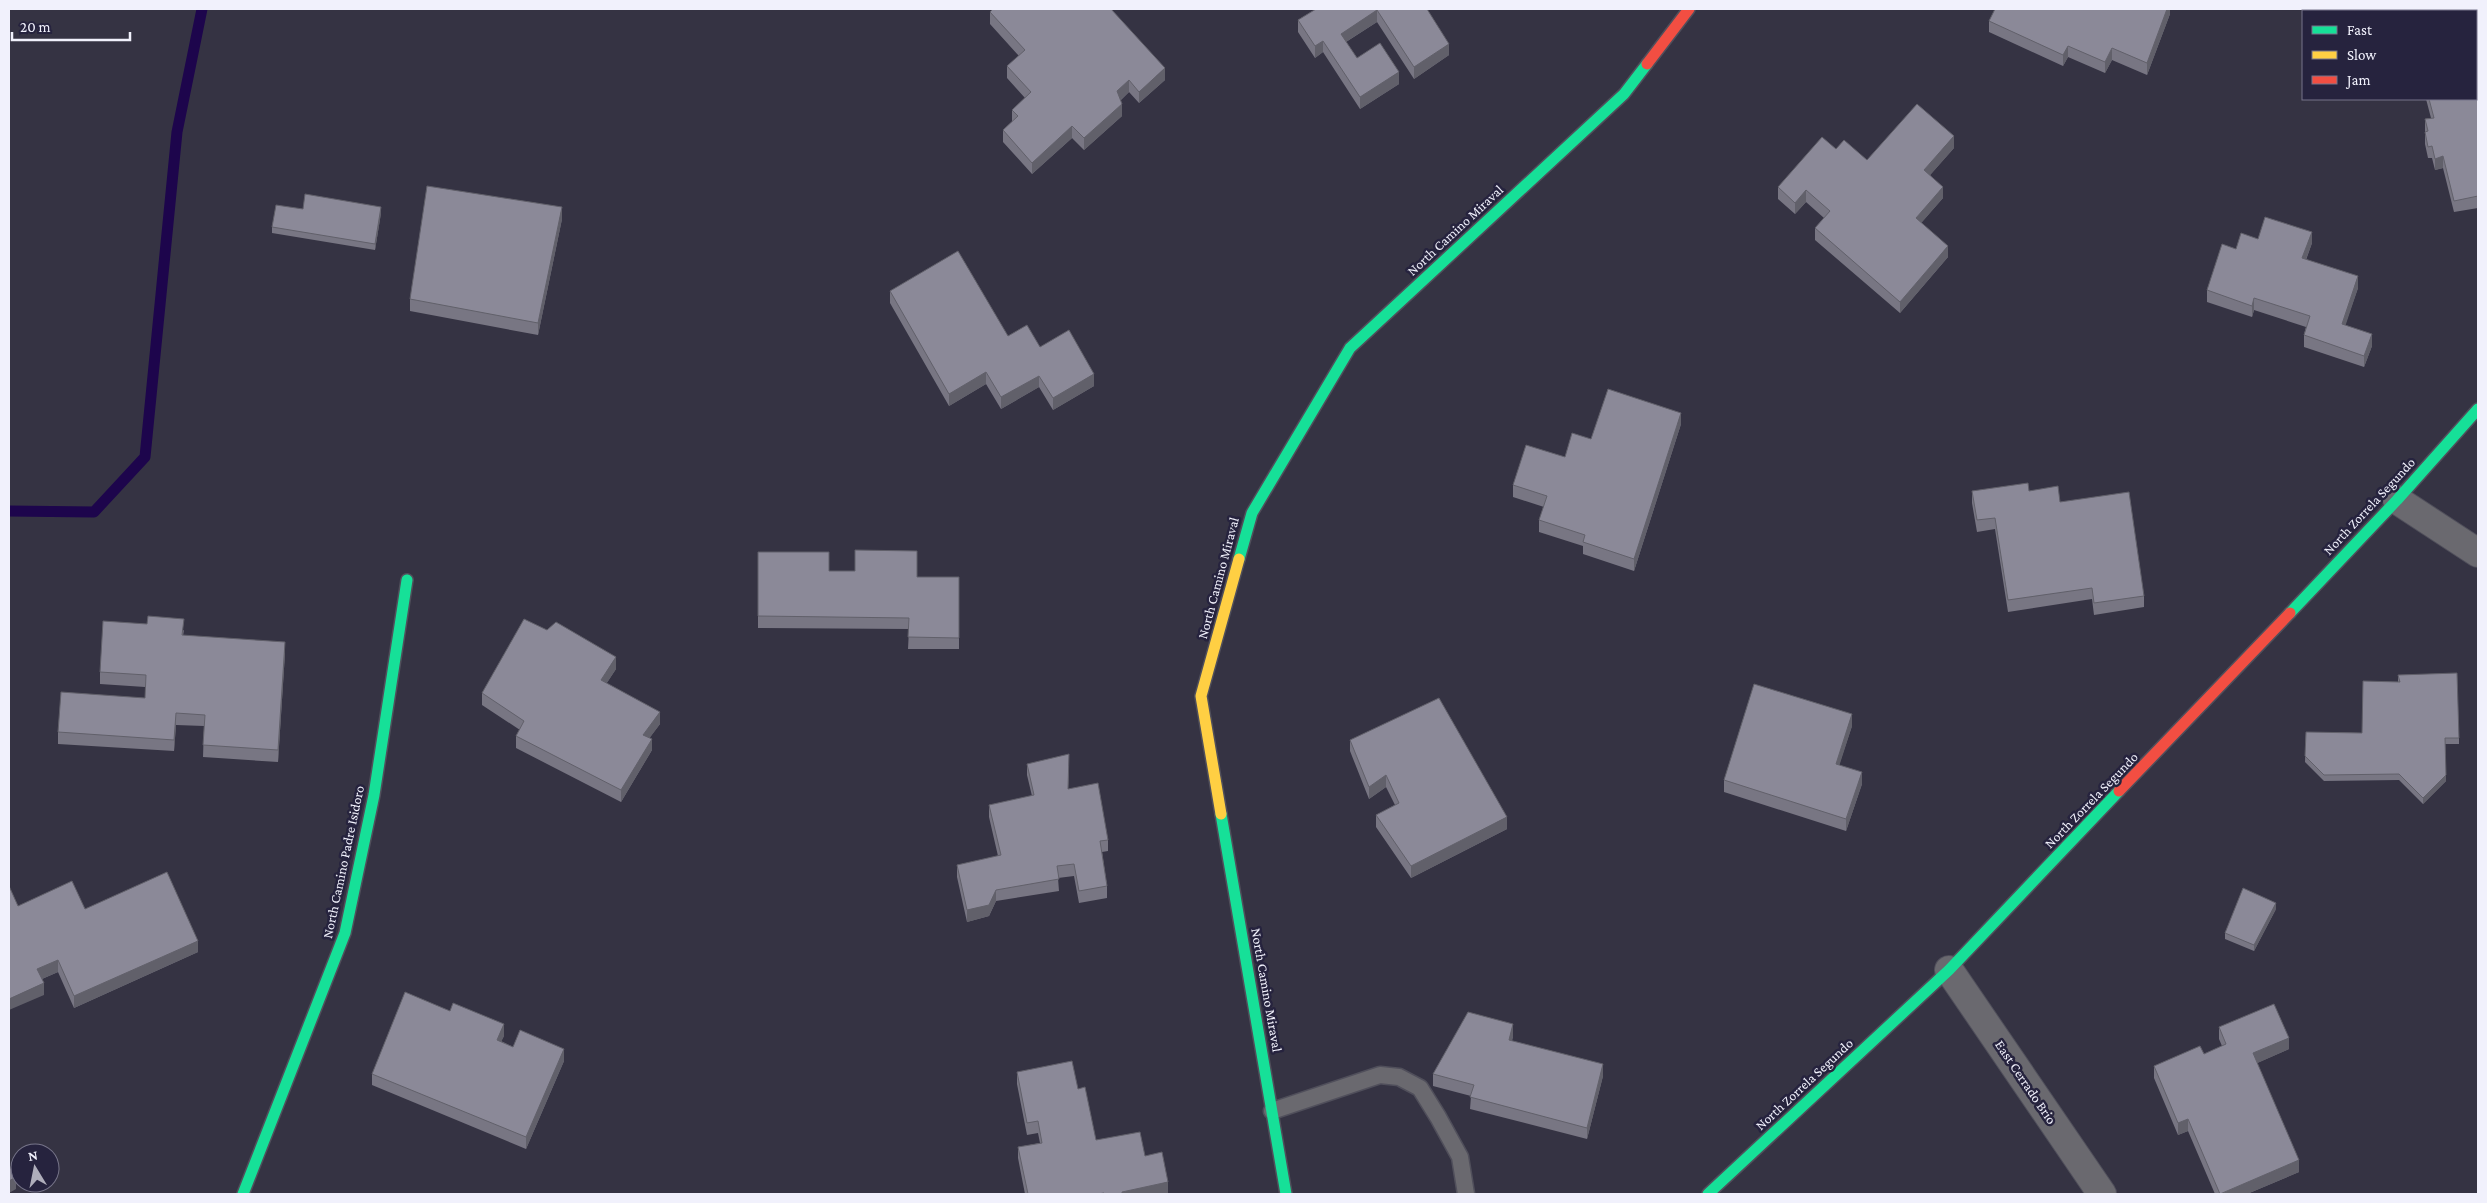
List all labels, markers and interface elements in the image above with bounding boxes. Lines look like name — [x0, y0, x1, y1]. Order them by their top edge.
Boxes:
scale bar — [12, 10, 130, 42]
legend — [2302, 10, 2477, 100]
text: 20 m — [20, 19, 51, 35]
text: Fast — [2347, 22, 2373, 38]
text: Slow — [2347, 47, 2377, 63]
text: Jam — [2345, 72, 2370, 89]
street label: North Camino Miraval — [1404, 181, 1507, 279]
street label: North Zorrela Segundo — [2320, 454, 2418, 558]
street label: North Camino Miraval — [1194, 515, 1242, 641]
street label: North Zorrela Segundo — [2041, 749, 2141, 851]
street label: North Camino Padre Isidoro — [319, 784, 367, 940]
street label: North Camino Miraval — [1248, 927, 1286, 1053]
street label: North Zorrela Segundo — [1752, 1035, 1856, 1133]
street label: East Cerrado Brio — [1992, 1037, 2060, 1127]
north arrow — [10, 1143, 60, 1193]
text: N — [27, 1146, 39, 1164]

